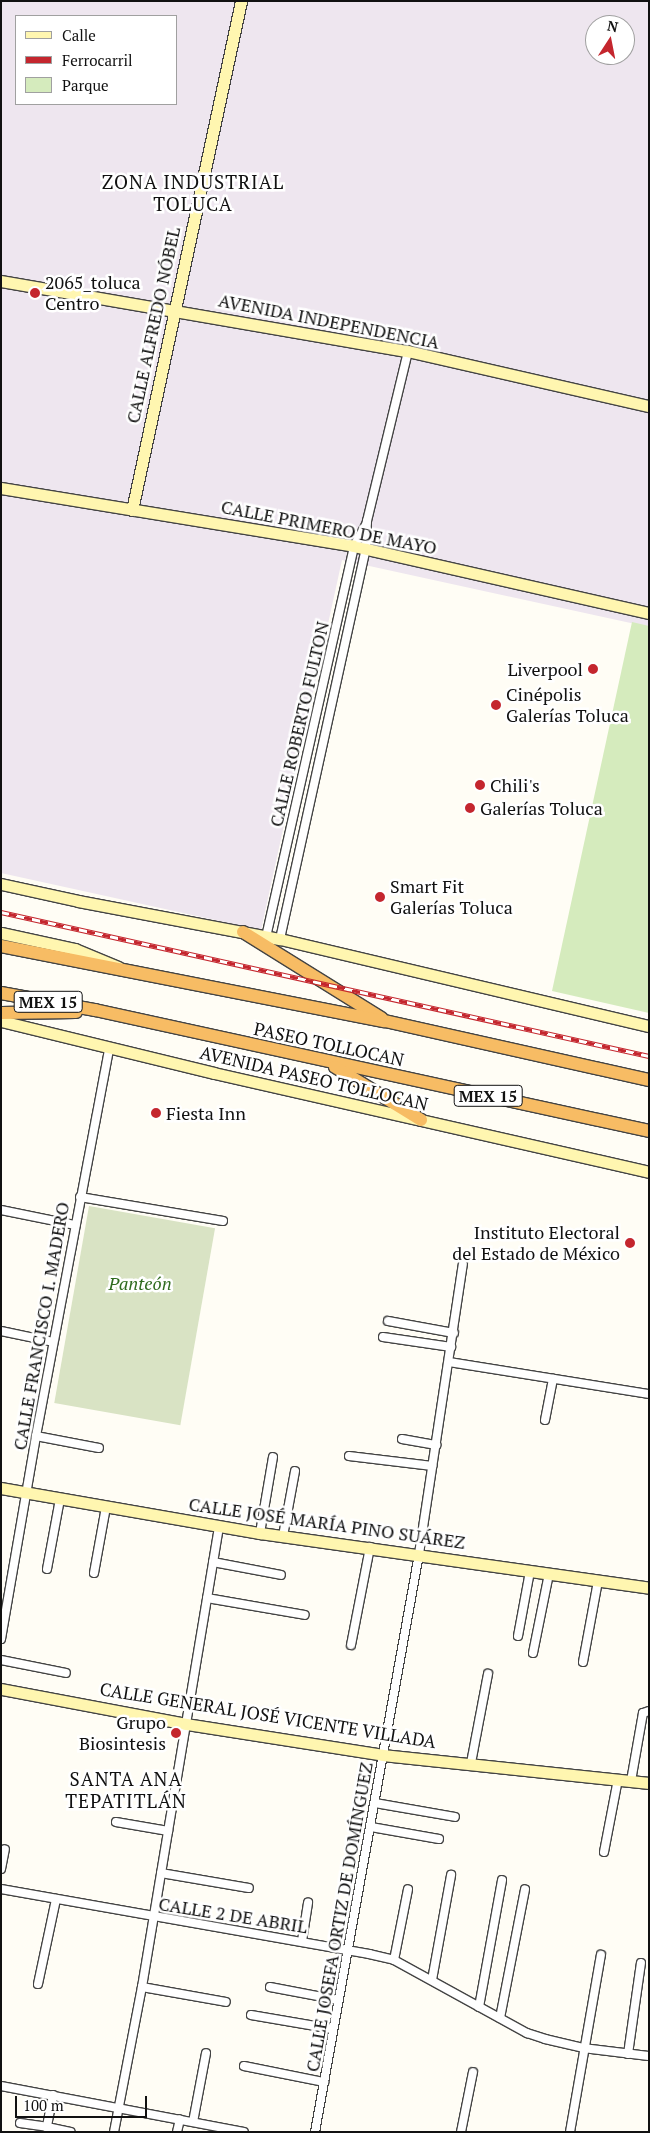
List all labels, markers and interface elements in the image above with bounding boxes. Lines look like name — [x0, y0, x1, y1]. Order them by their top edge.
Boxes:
legend — [15, 15, 178, 105]
north arrow — [585, 15, 635, 65]
text: N — [606, 15, 620, 36]
text: Calle — [62, 25, 96, 45]
text: Ferrocarril — [62, 50, 133, 70]
text: Parque — [62, 75, 109, 95]
district label: ZONA INDUSTRIAL TOLUCA — [100, 171, 286, 215]
street label: CALLE ALFREDO NÓBEL — [122, 225, 184, 425]
place label: 2065_toluca Centro — [45, 272, 141, 314]
marker: 2065_toluca Centro — [29, 287, 41, 299]
street label: AVENIDA INDEPENDENCIA — [217, 289, 441, 353]
street label: CALLE PRIMERO DE MAYO — [219, 495, 439, 559]
street label: CALLE ROBERTO FULTON — [265, 619, 333, 829]
place label: Liverpool — [507, 658, 583, 680]
marker: Liverpool — [587, 663, 599, 675]
place label: Cinépolis Galerías Toluca — [506, 684, 629, 726]
marker: Cinépolis Galerías Toluca — [490, 699, 502, 711]
place label: Chili's — [490, 774, 540, 796]
marker: Chili's — [474, 779, 486, 791]
place label: Galerías Toluca — [480, 797, 603, 819]
marker: Galerías Toluca — [464, 802, 476, 814]
place label: Smart Fit Galerías Toluca — [390, 876, 513, 919]
marker: Smart Fit Galerías Toluca — [374, 891, 386, 903]
road number: MEX 15 — [13, 989, 83, 1016]
street label: PASEO TOLLOCAN — [252, 1018, 406, 1070]
street label: AVENIDA PASEO TOLLOCAN — [198, 1041, 430, 1115]
road number: MEX 15 — [453, 1082, 523, 1110]
place label: Fiesta Inn — [166, 1102, 246, 1124]
marker: Fiesta Inn — [150, 1107, 162, 1119]
street label: CALLE FRANCISCO I. MADERO — [8, 1200, 74, 1452]
place label: Instituto Electoral del Estado de México — [452, 1222, 620, 1264]
marker: Instituto Electoral del Estado de México — [624, 1237, 636, 1249]
park label: Panteón — [108, 1272, 172, 1294]
street label: CALLE JOSÉ MARÍA PINO SUÁREZ — [187, 1493, 467, 1553]
street label: CALLE GENERAL JOSÉ VICENTE VILLADA — [98, 1678, 438, 1752]
place label: Grupo Biosintesis — [79, 1712, 166, 1755]
marker: Grupo Biosintesis — [170, 1727, 182, 1739]
street label: CALLE JOSEFA ORTIZ DE DOMÍNGUEZ — [301, 1760, 377, 2074]
district label: SANTA ANA TEPATITLÁN — [64, 1768, 188, 1812]
street label: CALLE 2 DE ABRIL — [157, 1893, 309, 1937]
scale bar — [18, 2086, 150, 2118]
text: 100 m — [23, 2095, 64, 2115]

